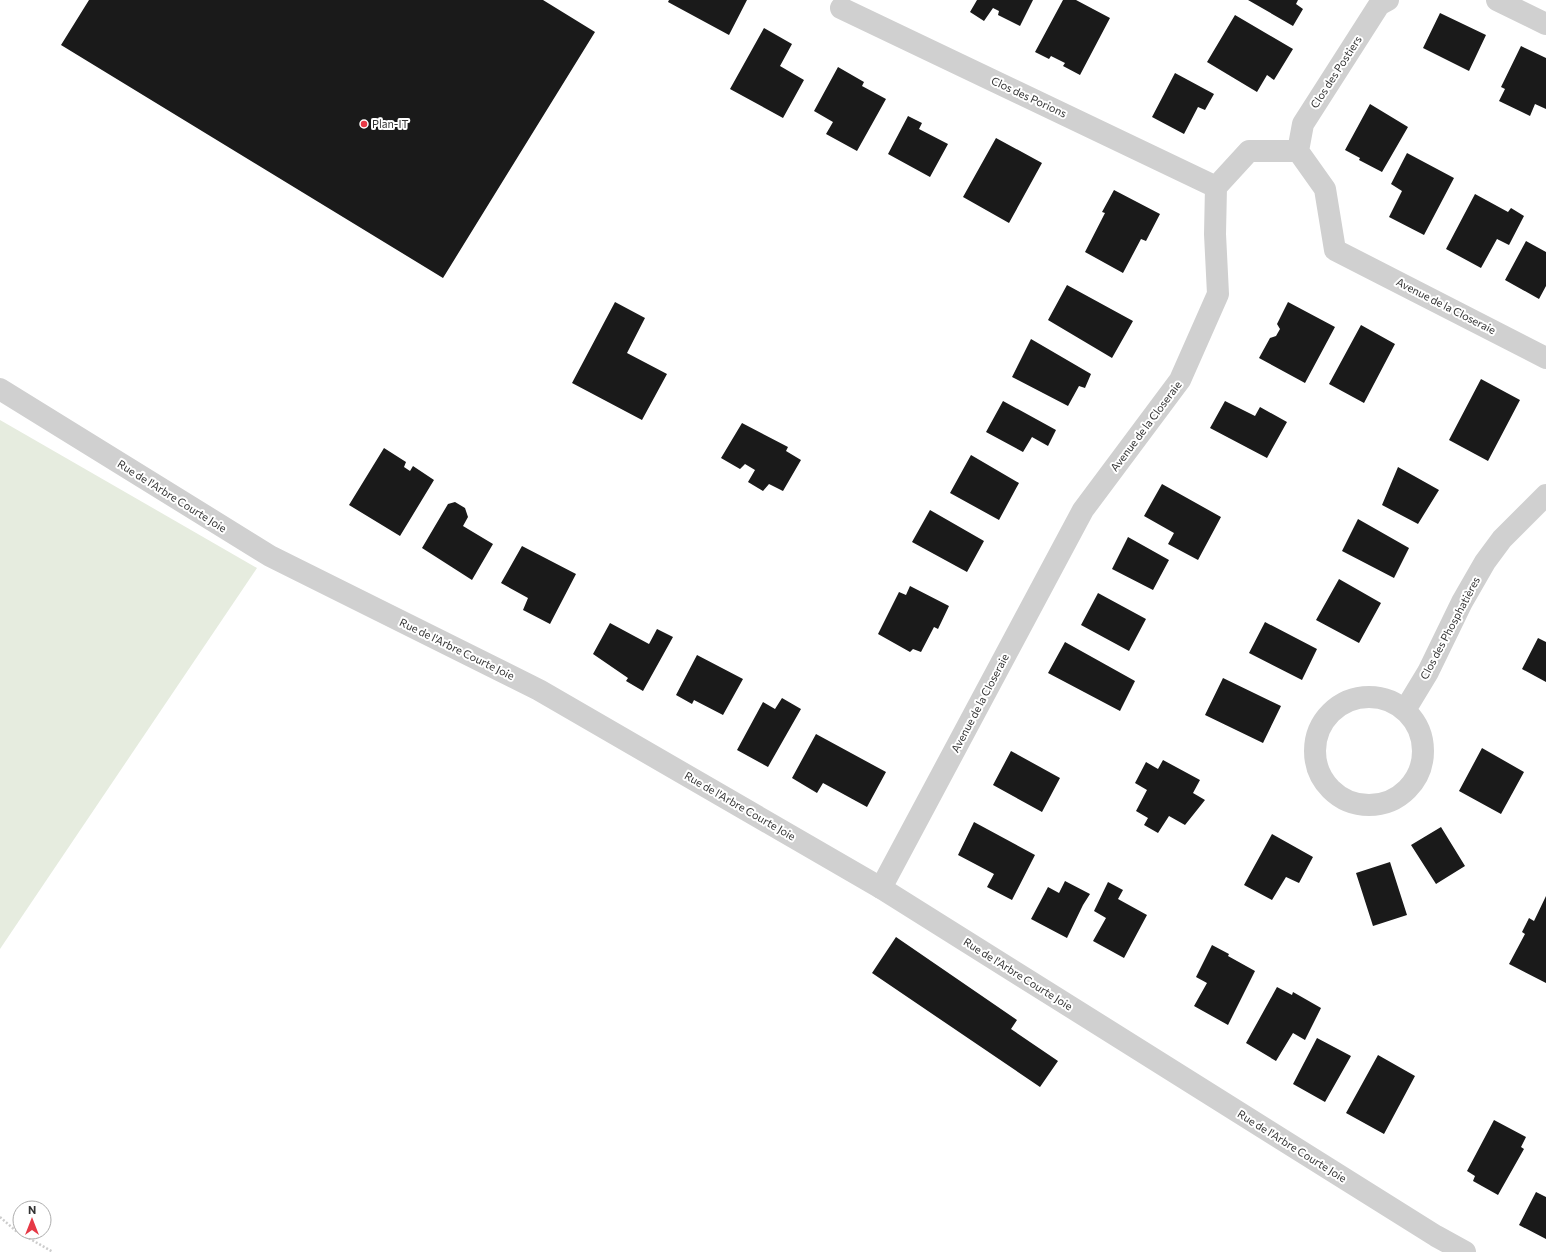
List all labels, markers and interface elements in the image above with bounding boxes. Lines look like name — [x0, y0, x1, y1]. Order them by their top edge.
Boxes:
street label: Clos des Postiers — [1307, 33, 1364, 110]
street label: Clos des Porions — [990, 73, 1069, 120]
place label: Plan-IT — [372, 117, 409, 130]
marker: Plan-IT — [359, 119, 369, 129]
street label: Avenue de la Closeraie — [1394, 275, 1498, 336]
street label: Avenue de la Closeraie — [1107, 378, 1184, 474]
street label: Rue de l'Arbre Courte Joie — [115, 457, 229, 535]
street label: Clos des Phosphatières — [1417, 574, 1482, 681]
street label: Rue de l'Arbre Courte Joie — [397, 615, 517, 683]
street label: Avenue de la Closeraie — [948, 651, 1011, 754]
street label: Rue de l'Arbre Courte Joie — [682, 768, 798, 844]
street label: Rue de l'Arbre Courte Joie — [961, 935, 1075, 1013]
street label: Rue de l'Arbre Courte Joie — [1235, 1107, 1349, 1185]
north arrow — [12, 1200, 52, 1240]
text: N — [28, 1203, 36, 1216]

